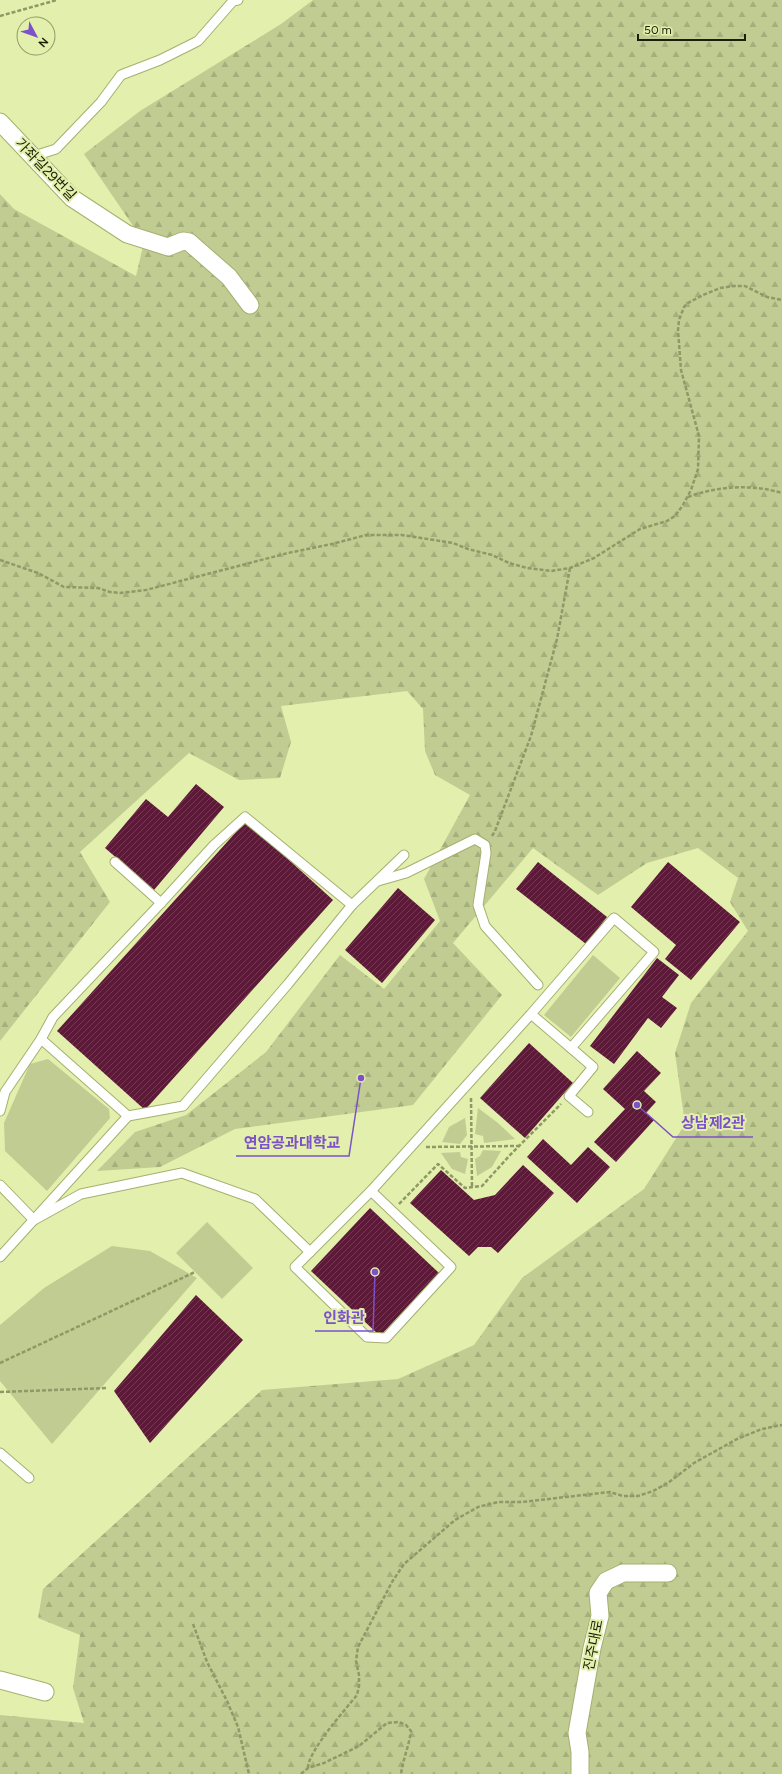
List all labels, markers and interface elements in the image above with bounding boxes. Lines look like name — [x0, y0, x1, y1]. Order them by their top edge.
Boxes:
north arrow — [16, 16, 56, 56]
scale bar — [638, 16, 745, 42]
text: 50 m — [644, 23, 672, 37]
text: N — [35, 35, 51, 50]
street label: 가좌길29번길 — [12, 135, 80, 204]
callout: 상남제2관 — [673, 1110, 753, 1137]
text: 상남제2관 — [681, 1114, 745, 1132]
callout: 연암공과대학교 — [236, 1129, 349, 1156]
text: 연암공과대학교 — [244, 1134, 340, 1152]
callout: 인화관 — [315, 1304, 373, 1331]
text: 인화관 — [323, 1309, 365, 1327]
street label: 진주대로 — [580, 1618, 607, 1672]

